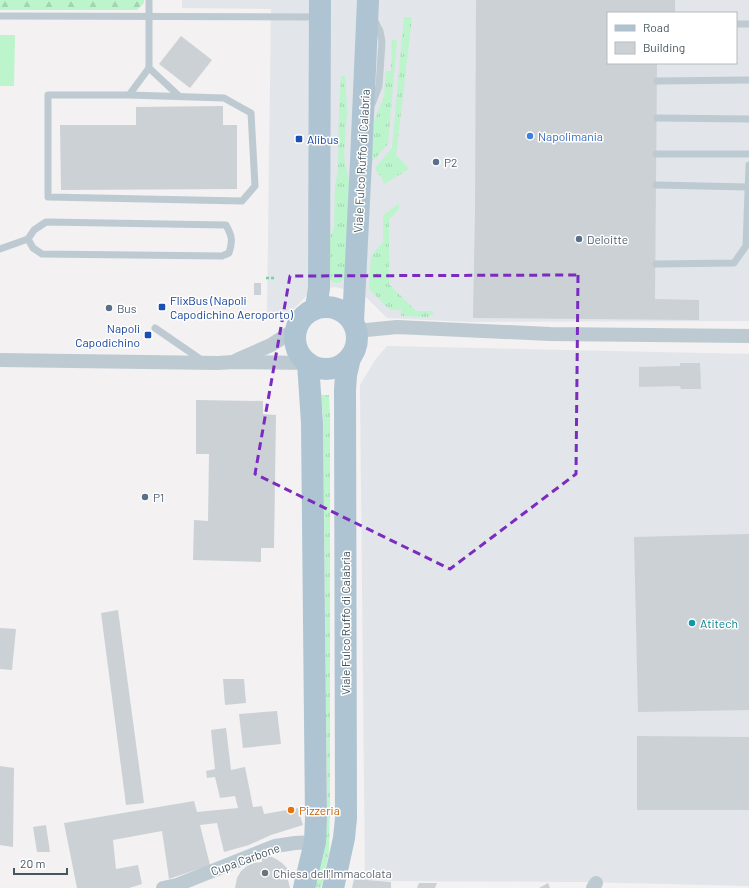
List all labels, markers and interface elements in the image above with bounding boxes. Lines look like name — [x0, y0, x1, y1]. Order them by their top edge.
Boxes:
legend — [607, 12, 737, 64]
text: Road — [643, 20, 670, 34]
text: Building — [643, 40, 685, 54]
street label: Viale Fulco Ruffo di Calabria — [350, 89, 372, 233]
place label: Napolimania — [538, 129, 603, 143]
marker: Napolimania — [525, 131, 535, 141]
place label: Alibus — [307, 132, 339, 146]
marker: Alibus — [294, 134, 304, 144]
place label: P2 — [444, 155, 458, 169]
marker: P2 — [431, 157, 441, 167]
place label: Deloitte — [587, 232, 628, 246]
marker: Deloitte — [574, 234, 584, 244]
place label: FlixBus (Napoli Capodichino Aeroporto) — [170, 293, 294, 321]
place label: Bus — [117, 301, 137, 315]
marker: FlixBus (Napoli Capodichino Aeroporto) — [157, 302, 167, 312]
marker: Bus — [104, 303, 114, 313]
place label: Napoli Capodichino — [75, 321, 140, 349]
marker: Napoli Capodichino — [143, 330, 153, 340]
place label: P1 — [153, 490, 164, 504]
marker: P1 — [140, 492, 150, 502]
street label: Viale Fulco Ruffo di Calabria — [338, 551, 352, 695]
place label: Atitech — [700, 616, 738, 630]
marker: Atitech — [687, 618, 697, 628]
place label: Pizzeria — [299, 803, 340, 817]
marker: Pizzeria — [286, 805, 296, 815]
street label: Cupa Carbone — [209, 840, 281, 878]
scale bar — [14, 850, 67, 876]
text: 20 m — [20, 856, 46, 870]
place label: Chiesa dell'Immacolata — [273, 866, 392, 880]
marker: Chiesa dell'Immacolata — [260, 868, 270, 878]

